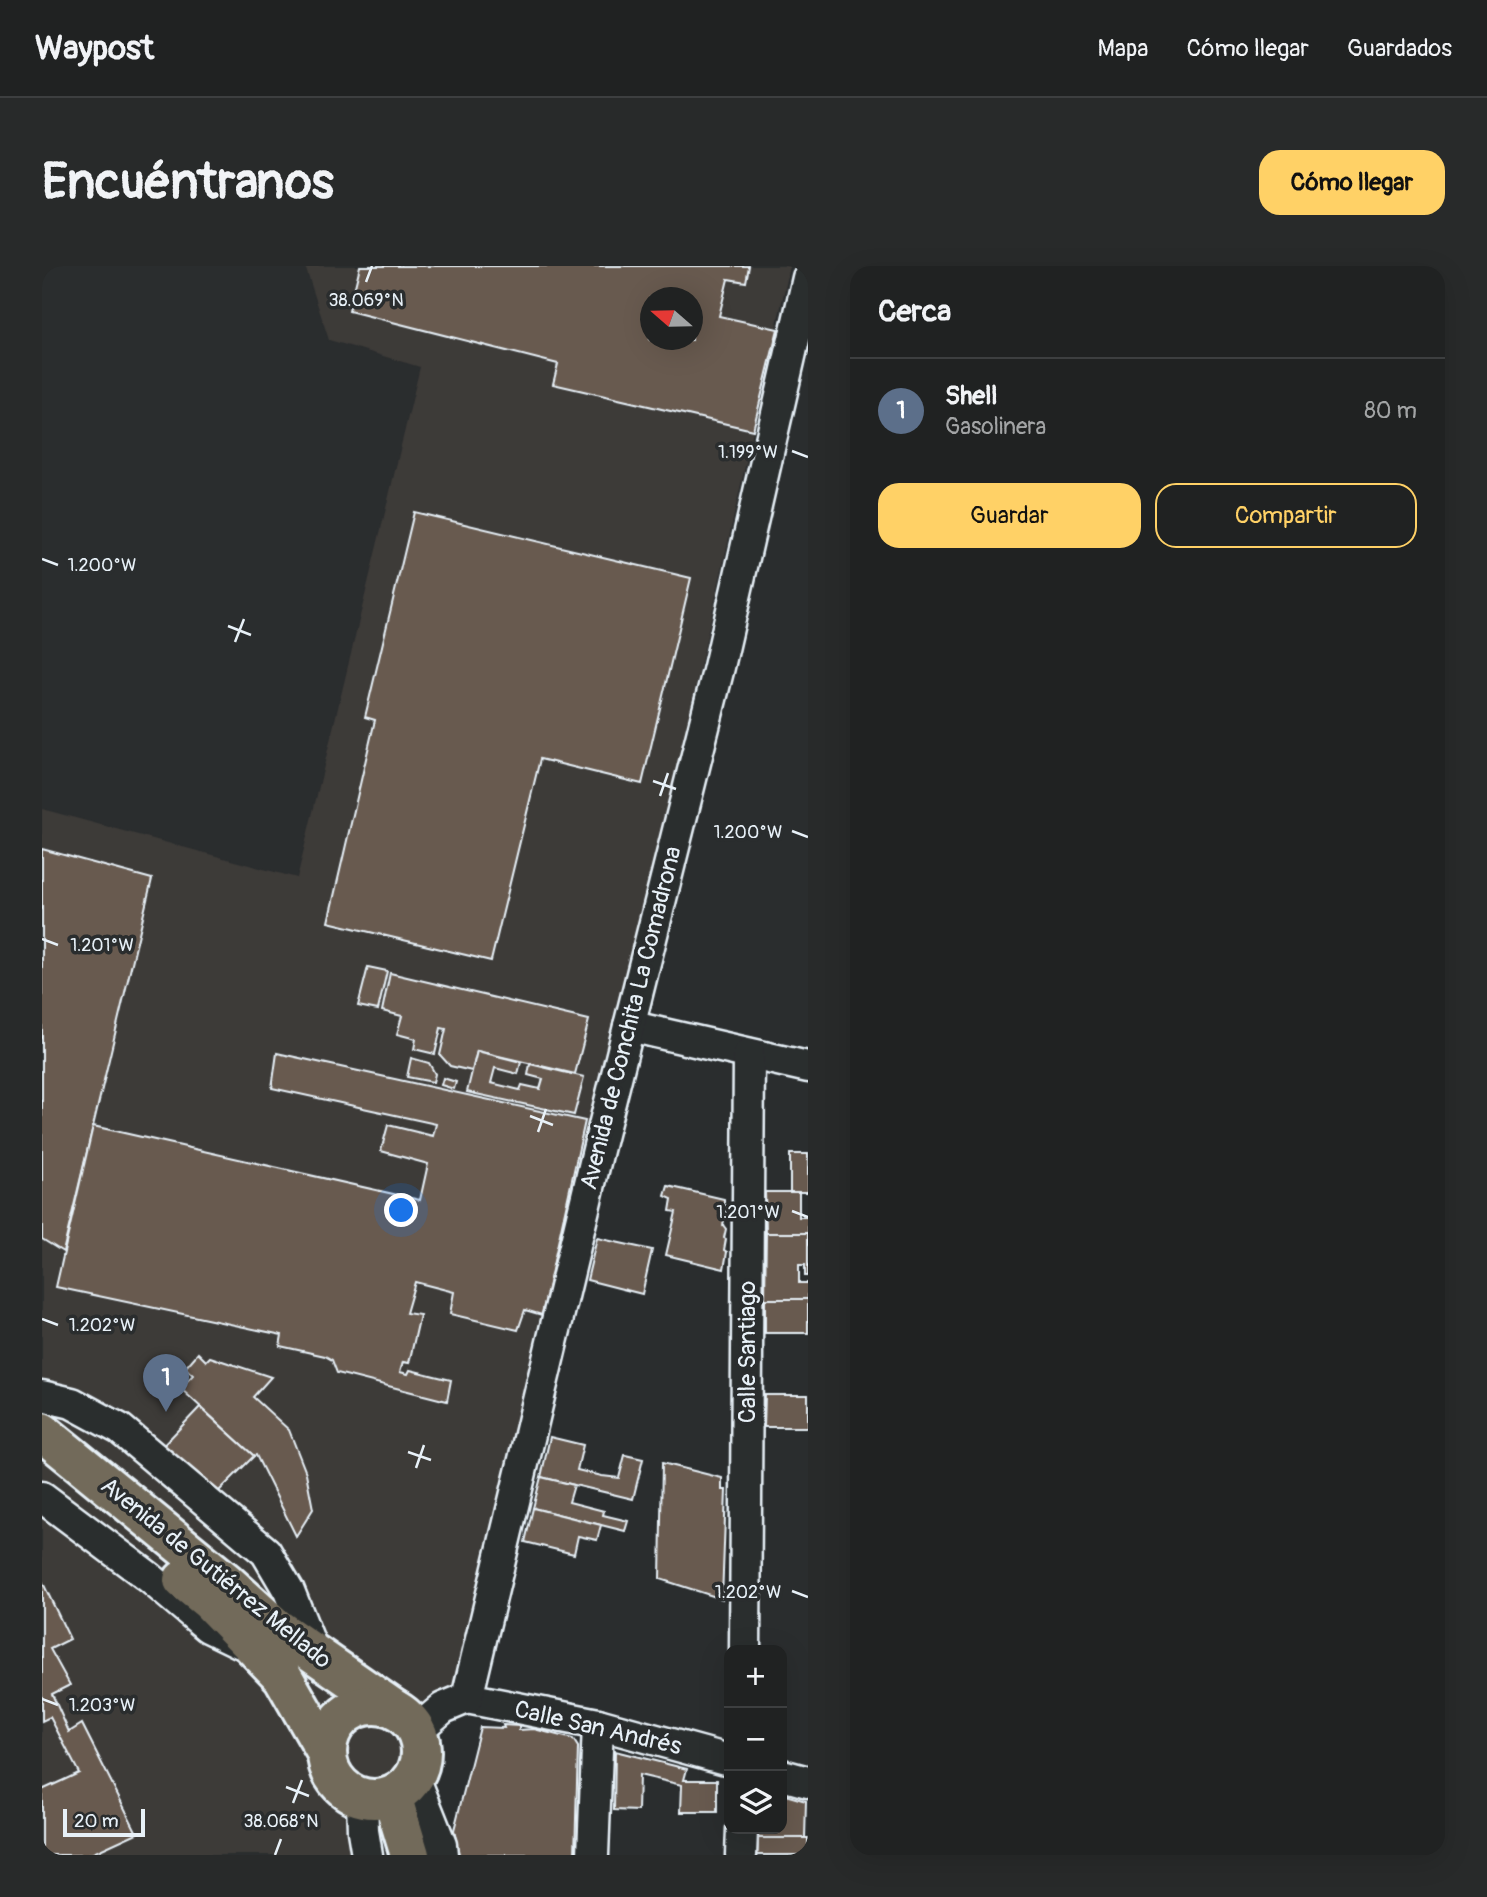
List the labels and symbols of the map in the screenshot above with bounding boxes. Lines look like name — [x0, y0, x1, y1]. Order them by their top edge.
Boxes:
north arrow — [640, 287, 703, 350]
text: 38.069°N — [328, 289, 404, 312]
text: 1.199°W — [718, 441, 778, 464]
text: 1.200°W — [68, 554, 136, 577]
text: 1.200°W — [714, 821, 782, 844]
street label: Avenida de Conchita La Comadrona — [574, 843, 688, 1193]
text: 1.201°W — [70, 934, 134, 957]
your location — [384, 1193, 418, 1227]
text: 1.201°W — [716, 1201, 780, 1224]
street label: Calle Santiago — [733, 1281, 762, 1423]
text: 1.202°W — [69, 1314, 135, 1337]
pin: 1 — [143, 1354, 189, 1412]
street label: Avenida de Gutiérrez Mellado — [95, 1471, 337, 1675]
text: 1.202°W — [715, 1581, 781, 1604]
text: 1.203°W — [69, 1694, 135, 1717]
street label: Calle San Andrés — [512, 1695, 685, 1761]
scale bar — [63, 1806, 145, 1838]
text: 38.068°N — [244, 1810, 318, 1833]

